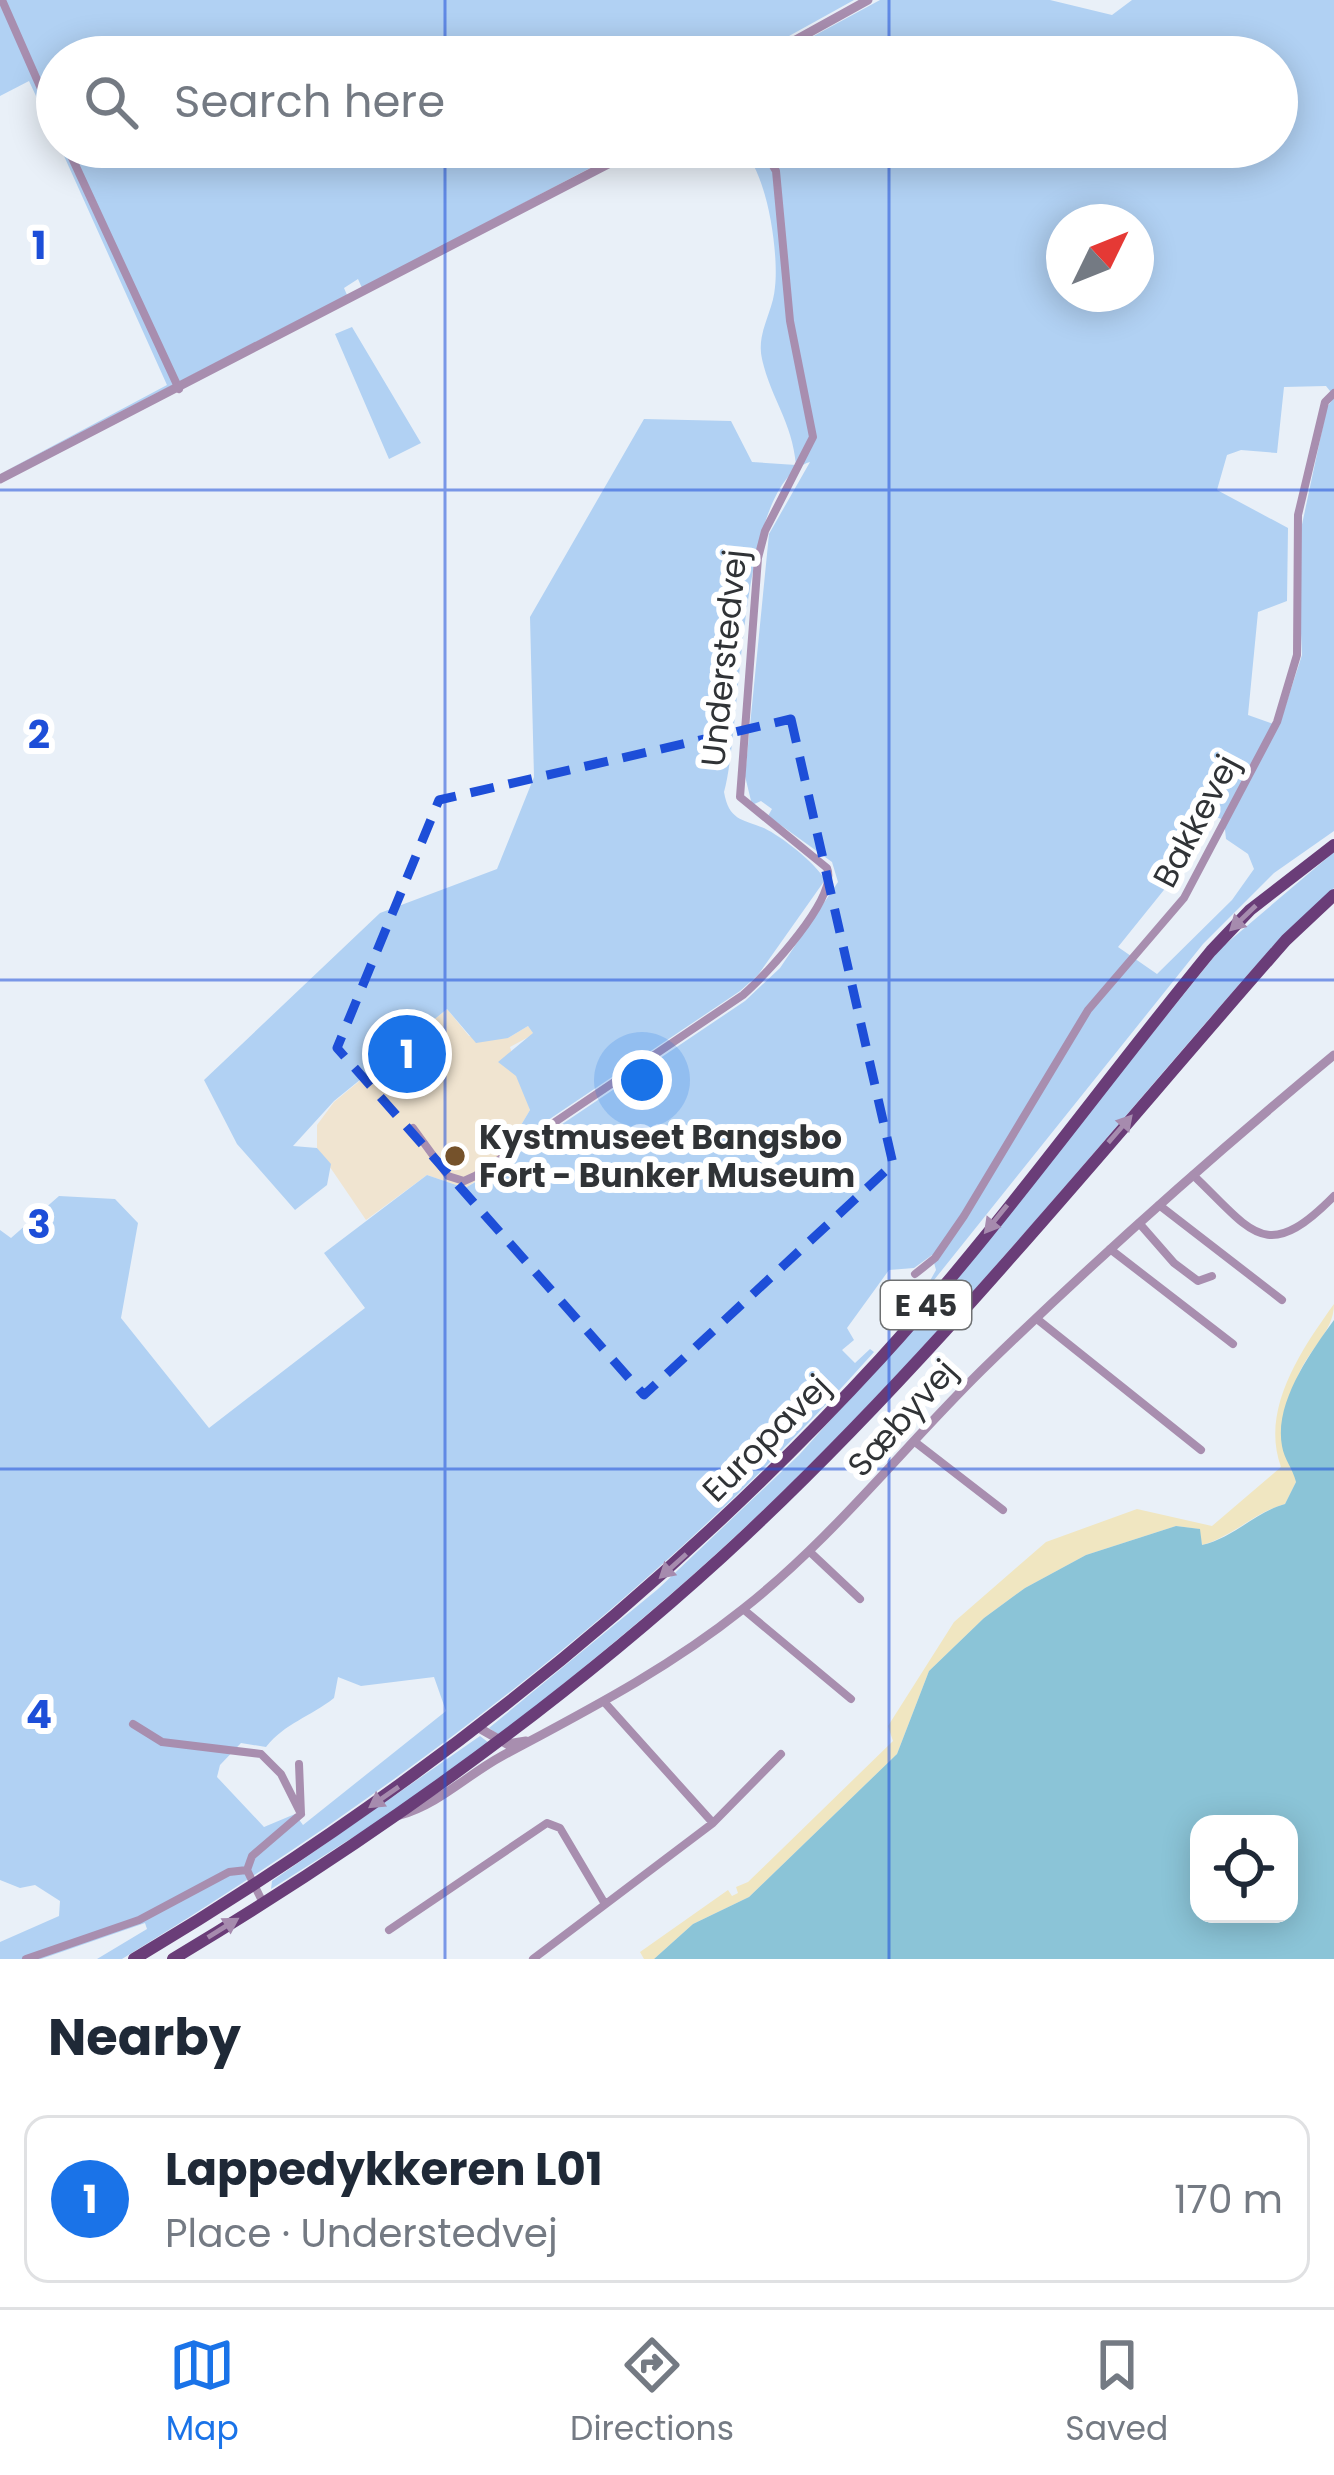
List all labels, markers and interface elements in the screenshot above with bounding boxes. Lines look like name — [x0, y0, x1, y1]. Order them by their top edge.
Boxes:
search box — [36, 36, 1298, 168]
icon: search — [78, 69, 144, 135]
text: Search here — [174, 70, 445, 133]
north arrow — [1046, 204, 1154, 312]
text: 1 — [32, 218, 46, 273]
street label: Understedvej — [689, 547, 759, 769]
text: 2 — [28, 707, 50, 762]
street label: Bakkevej — [1141, 746, 1251, 896]
one-way arrow — [1229, 904, 1257, 932]
pin: 1 — [368, 1009, 446, 1099]
your location — [612, 1050, 672, 1110]
place label: Kystmuseet Bangsbo Fort - Bunker Museum — [479, 1114, 855, 1199]
one-way arrow — [1106, 1114, 1133, 1144]
marker: Kystmuseet Bangsbo Fort - Bunker Museum — [442, 1143, 468, 1169]
text: 3 — [27, 1197, 51, 1252]
one-way arrow — [984, 1203, 1009, 1234]
road number: E 45 — [881, 1281, 971, 1329]
street label: Sæbyvej — [836, 1349, 968, 1487]
street label: Europavej — [692, 1364, 840, 1512]
one-way arrow — [659, 1552, 688, 1579]
text: 4 — [26, 1687, 52, 1742]
one-way arrow — [368, 1785, 400, 1808]
map controls — [1190, 1815, 1298, 1923]
button: locate — [1190, 1815, 1298, 1923]
one-way arrow — [207, 1918, 240, 1940]
text: Nearby — [48, 2001, 241, 2073]
text: Lappedykkeren L01 — [165, 2138, 603, 2201]
text: 1 — [83, 2172, 97, 2227]
text: 170 m — [1174, 2172, 1283, 2227]
text: Place · Understedvej — [165, 2206, 558, 2261]
tab: Map — [166, 2332, 239, 2454]
tab: Directions — [570, 2332, 734, 2454]
tab: Saved — [1065, 2332, 1168, 2454]

